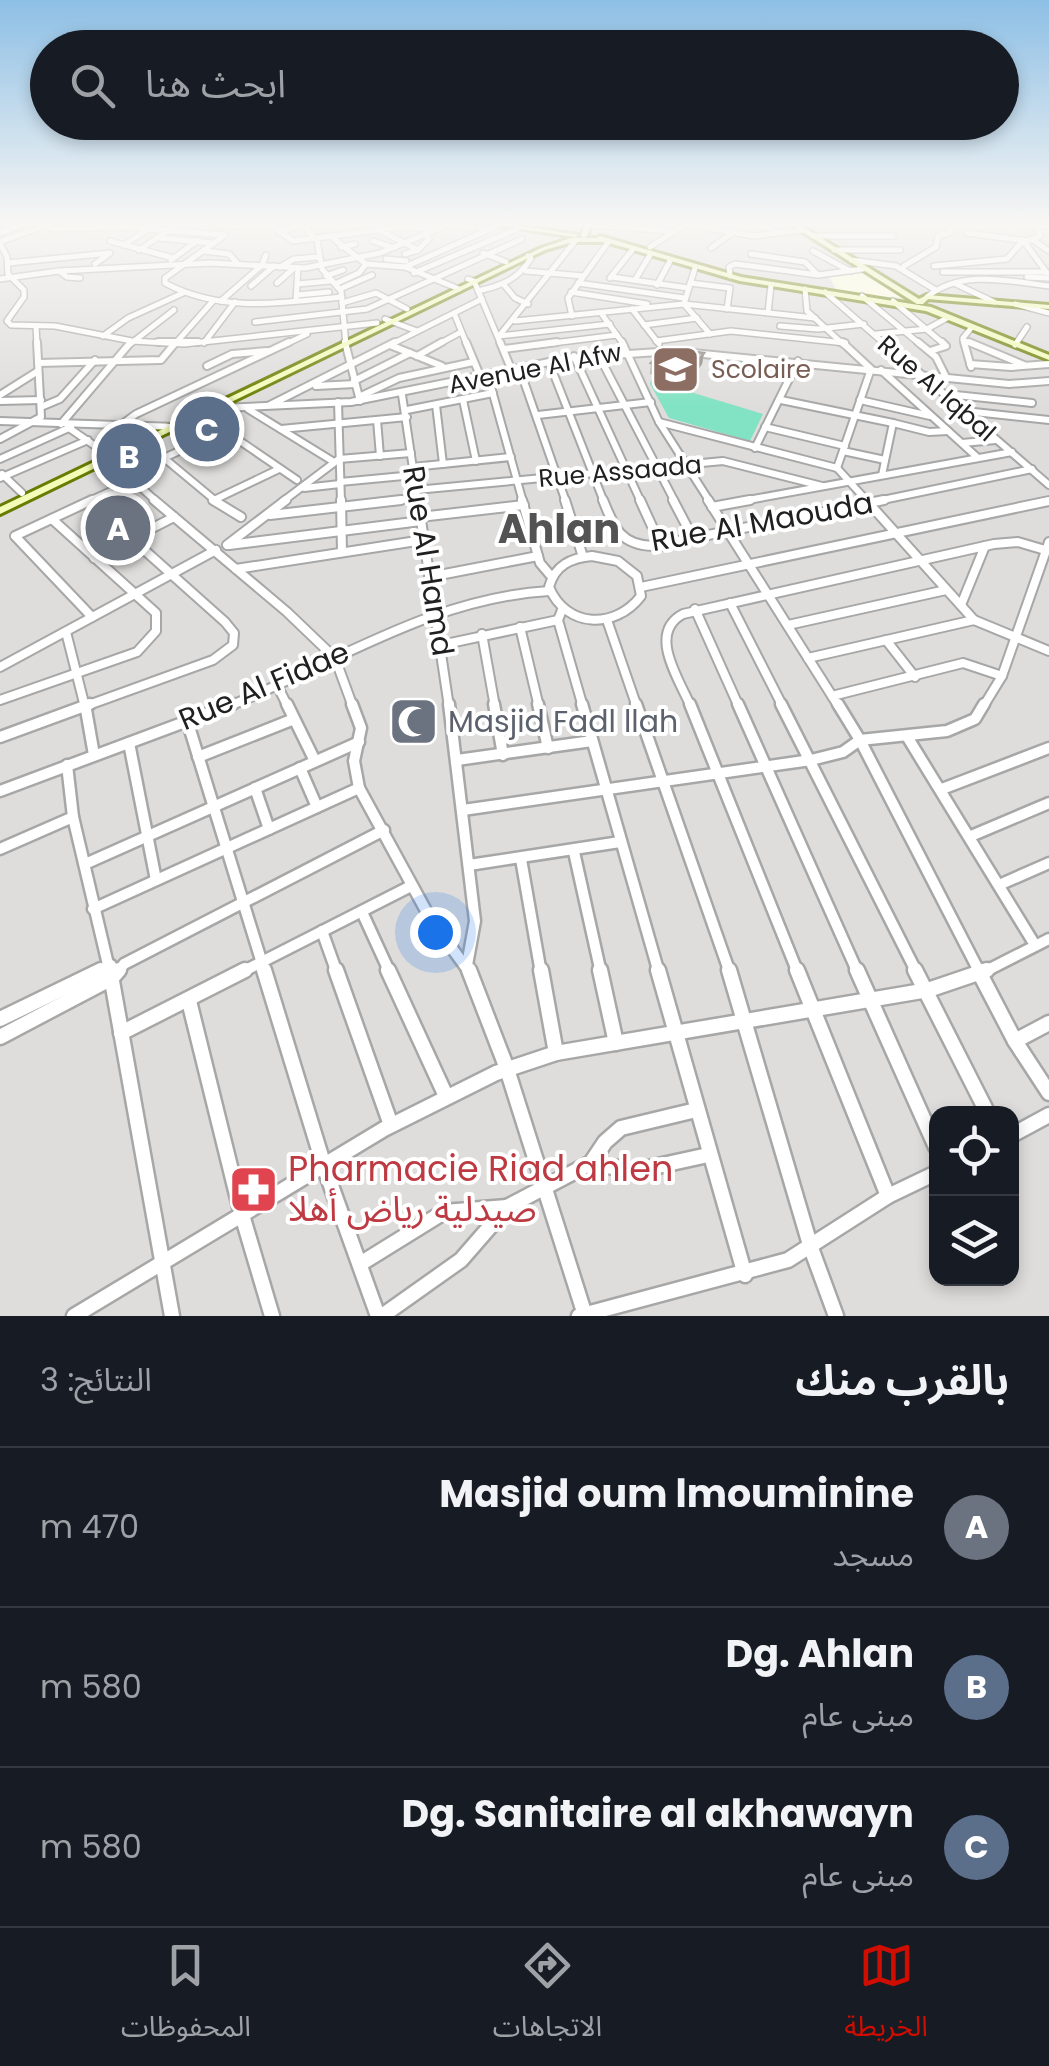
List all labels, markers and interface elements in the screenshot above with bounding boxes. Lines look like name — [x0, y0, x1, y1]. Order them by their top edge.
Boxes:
search box — [30, 30, 1019, 140]
text: ابحث هنا — [145, 57, 286, 110]
icon: search — [65, 58, 120, 113]
street label: Rue Al Iqbal — [870, 327, 1003, 449]
street label: Avenue Al Afw — [445, 334, 625, 402]
school or university icon: Scolaire — [650, 343, 702, 395]
place label: Scolaire — [711, 352, 811, 387]
pin: C — [174, 392, 240, 466]
pin: B — [96, 418, 162, 494]
street label: Rue Assaada — [537, 447, 703, 496]
street label: Rue Al Hamd — [392, 463, 465, 659]
street label: Rue Al Maouda — [648, 481, 876, 562]
pin: A — [86, 490, 150, 566]
district label: Ahlan — [498, 501, 620, 557]
street label: Rue Al Fidae — [172, 630, 356, 741]
mosque icon: Masjid Fadl llah — [387, 696, 439, 748]
place label: Masjid Fadl llah — [448, 700, 678, 743]
your location — [410, 907, 461, 958]
map controls — [929, 1106, 1019, 1286]
button: locate — [929, 1106, 1019, 1196]
place label: Pharmacie Riad ahlen صيدلية رياض أهلا — [288, 1144, 673, 1233]
pharmacy icon: Pharmacie Riad ahlen صيدلية رياض أهلا — [227, 1163, 279, 1215]
button: layers — [929, 1196, 1019, 1286]
text: بالقرب منك — [795, 1351, 1009, 1410]
text: النتائج: 3 — [40, 1357, 152, 1402]
text: Masjid oum lmouminine — [439, 1467, 914, 1520]
text: 470 m — [40, 1504, 139, 1549]
text: A — [965, 1504, 988, 1549]
text: مسجد — [833, 1532, 914, 1577]
text: Dg. Ahlan — [726, 1627, 914, 1680]
text: 580 m — [40, 1664, 142, 1709]
text: B — [966, 1664, 987, 1709]
text: مبنى عام — [802, 1692, 914, 1737]
text: Dg. Sanitaire al akhawayn — [402, 1787, 914, 1840]
text: 580 m — [40, 1824, 142, 1869]
text: C — [964, 1824, 989, 1869]
text: مبنى عام — [802, 1852, 914, 1897]
tab: المحفوظات — [121, 1938, 251, 2057]
tab: الاتجاهات — [493, 1938, 602, 2057]
tab: الخريطة — [844, 1938, 928, 2057]

